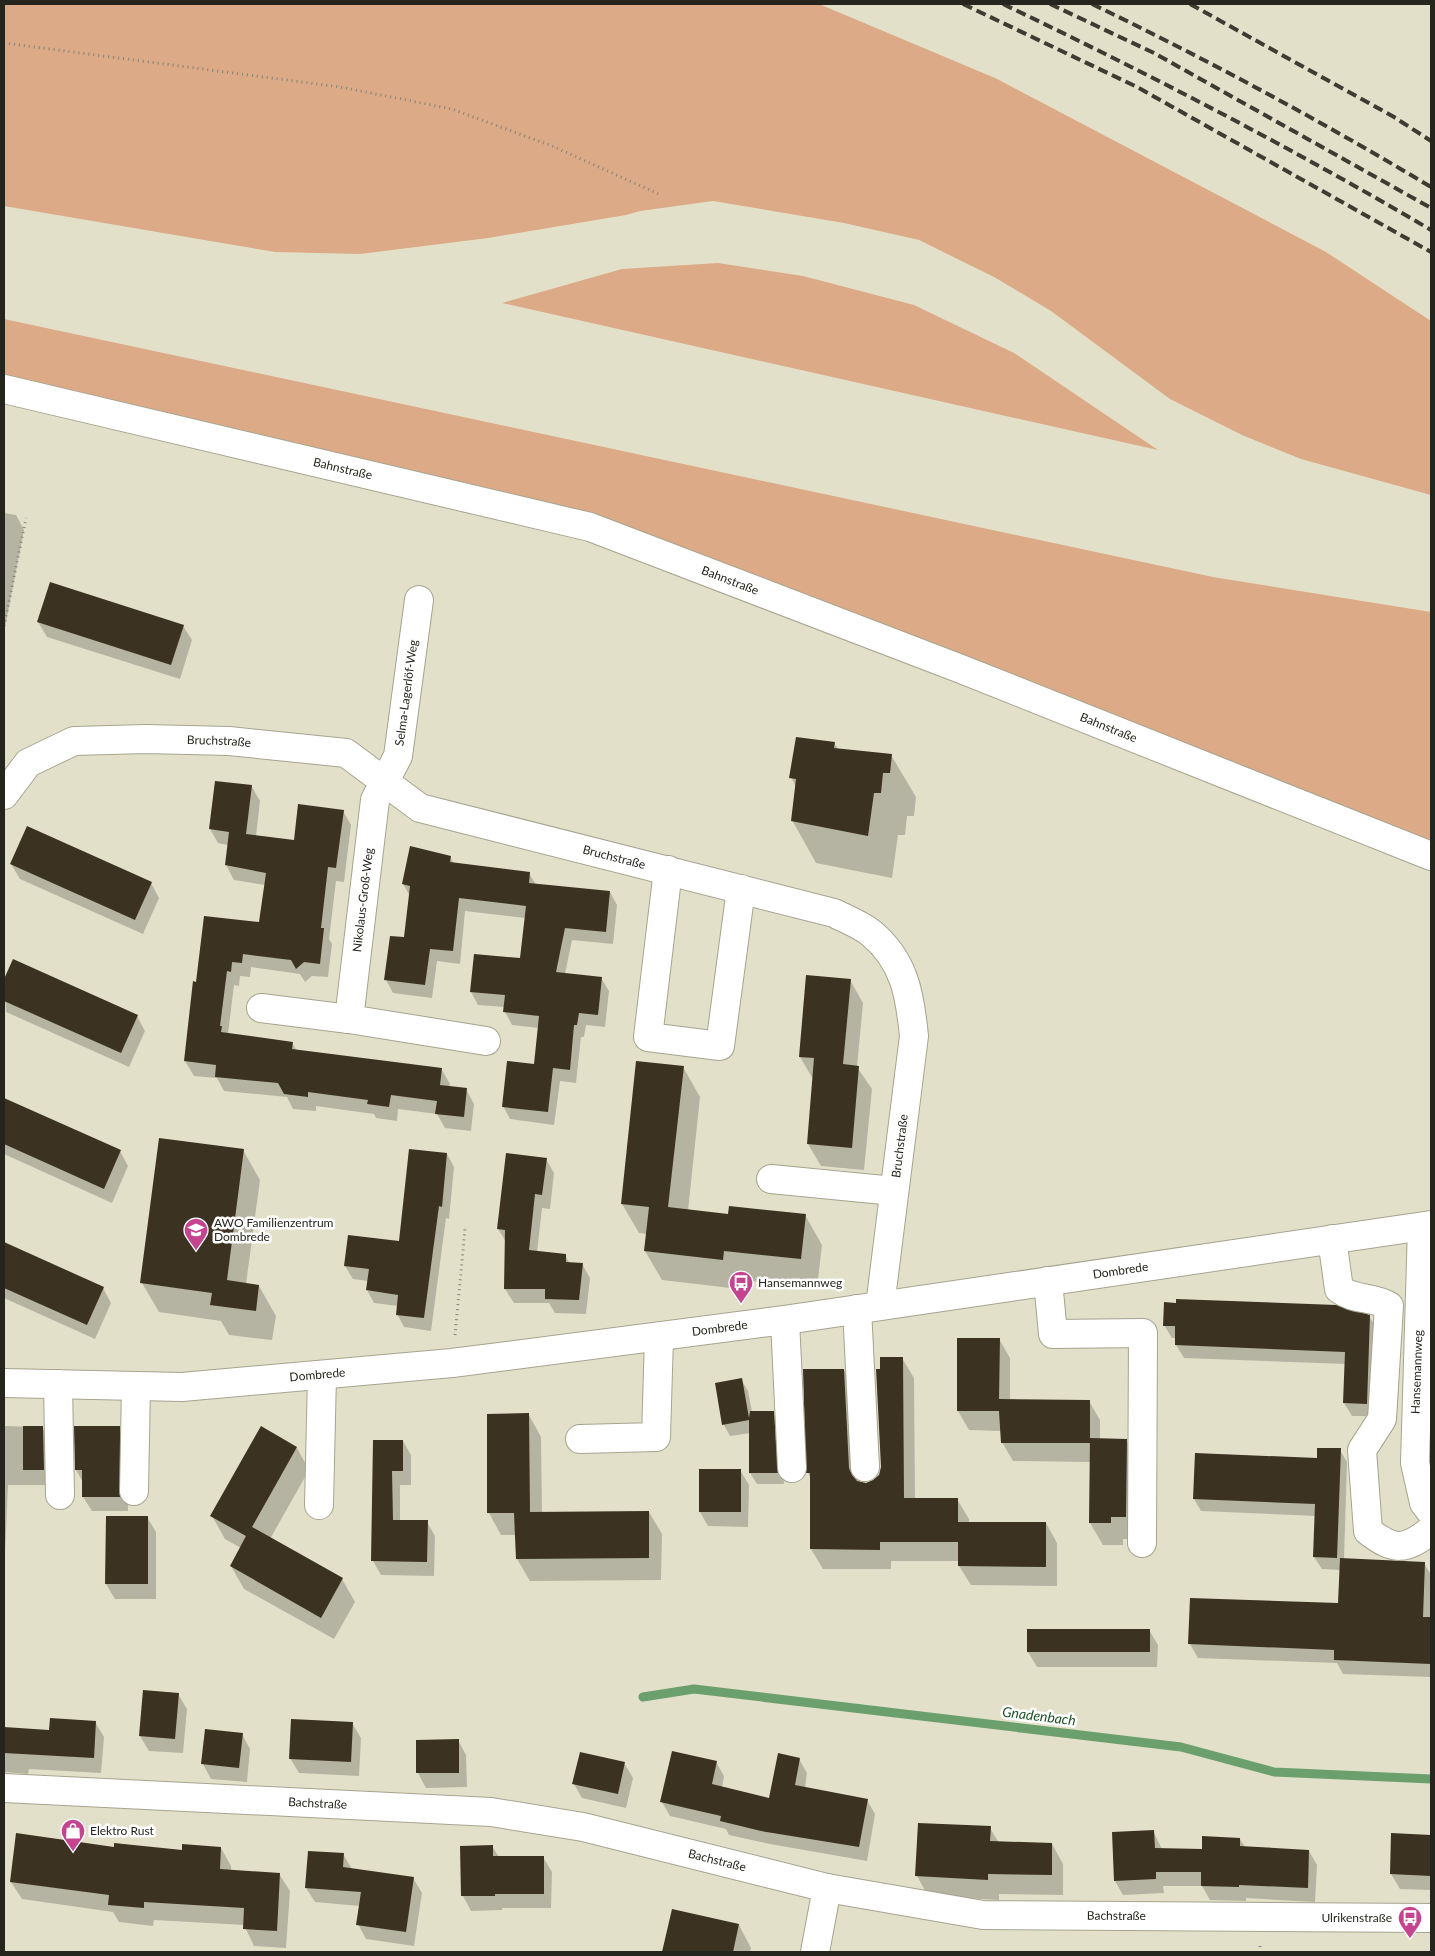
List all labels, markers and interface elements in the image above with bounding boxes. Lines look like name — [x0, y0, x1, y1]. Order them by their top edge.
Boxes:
street label: Bahnstraße — [312, 454, 374, 482]
street label: Bahnstraße — [699, 562, 761, 598]
street label: Selma-Lagerlöf-Weg — [391, 639, 421, 747]
street label: Bahnstraße — [1078, 709, 1139, 745]
street label: Bruchstraße — [187, 732, 252, 750]
street label: Bruchstraße — [581, 842, 647, 872]
street label: Nikolaus-Groß-Weg — [349, 847, 376, 953]
street label: Bruchstraße — [888, 1113, 911, 1179]
place label: AWO Familienzentrum Dombrede — [214, 1215, 334, 1244]
school or university icon: AWO Familienzentrum Dombrede — [183, 1217, 209, 1251]
street label: Dombrede — [1092, 1259, 1149, 1282]
bus stop icon: Hansemannweg — [728, 1270, 754, 1304]
place label: Hansemannweg — [758, 1275, 842, 1290]
street label: Dombrede — [691, 1317, 748, 1339]
street label: Hansemannweg — [1408, 1330, 1425, 1414]
street label: Dombrede — [289, 1365, 346, 1384]
water label: Gnadenbach — [1001, 1703, 1077, 1728]
street label: Bachstraße — [288, 1794, 348, 1812]
shop icon: Elektro Rust — [60, 1818, 86, 1852]
place label: Elektro Rust — [90, 1823, 155, 1838]
street label: Bachstraße — [687, 1846, 748, 1874]
bus stop icon: Ulrikenstraße — [1397, 1905, 1423, 1939]
street label: Bachstraße — [1087, 1908, 1146, 1923]
place label: Ulrikenstraße — [1321, 1910, 1392, 1925]

